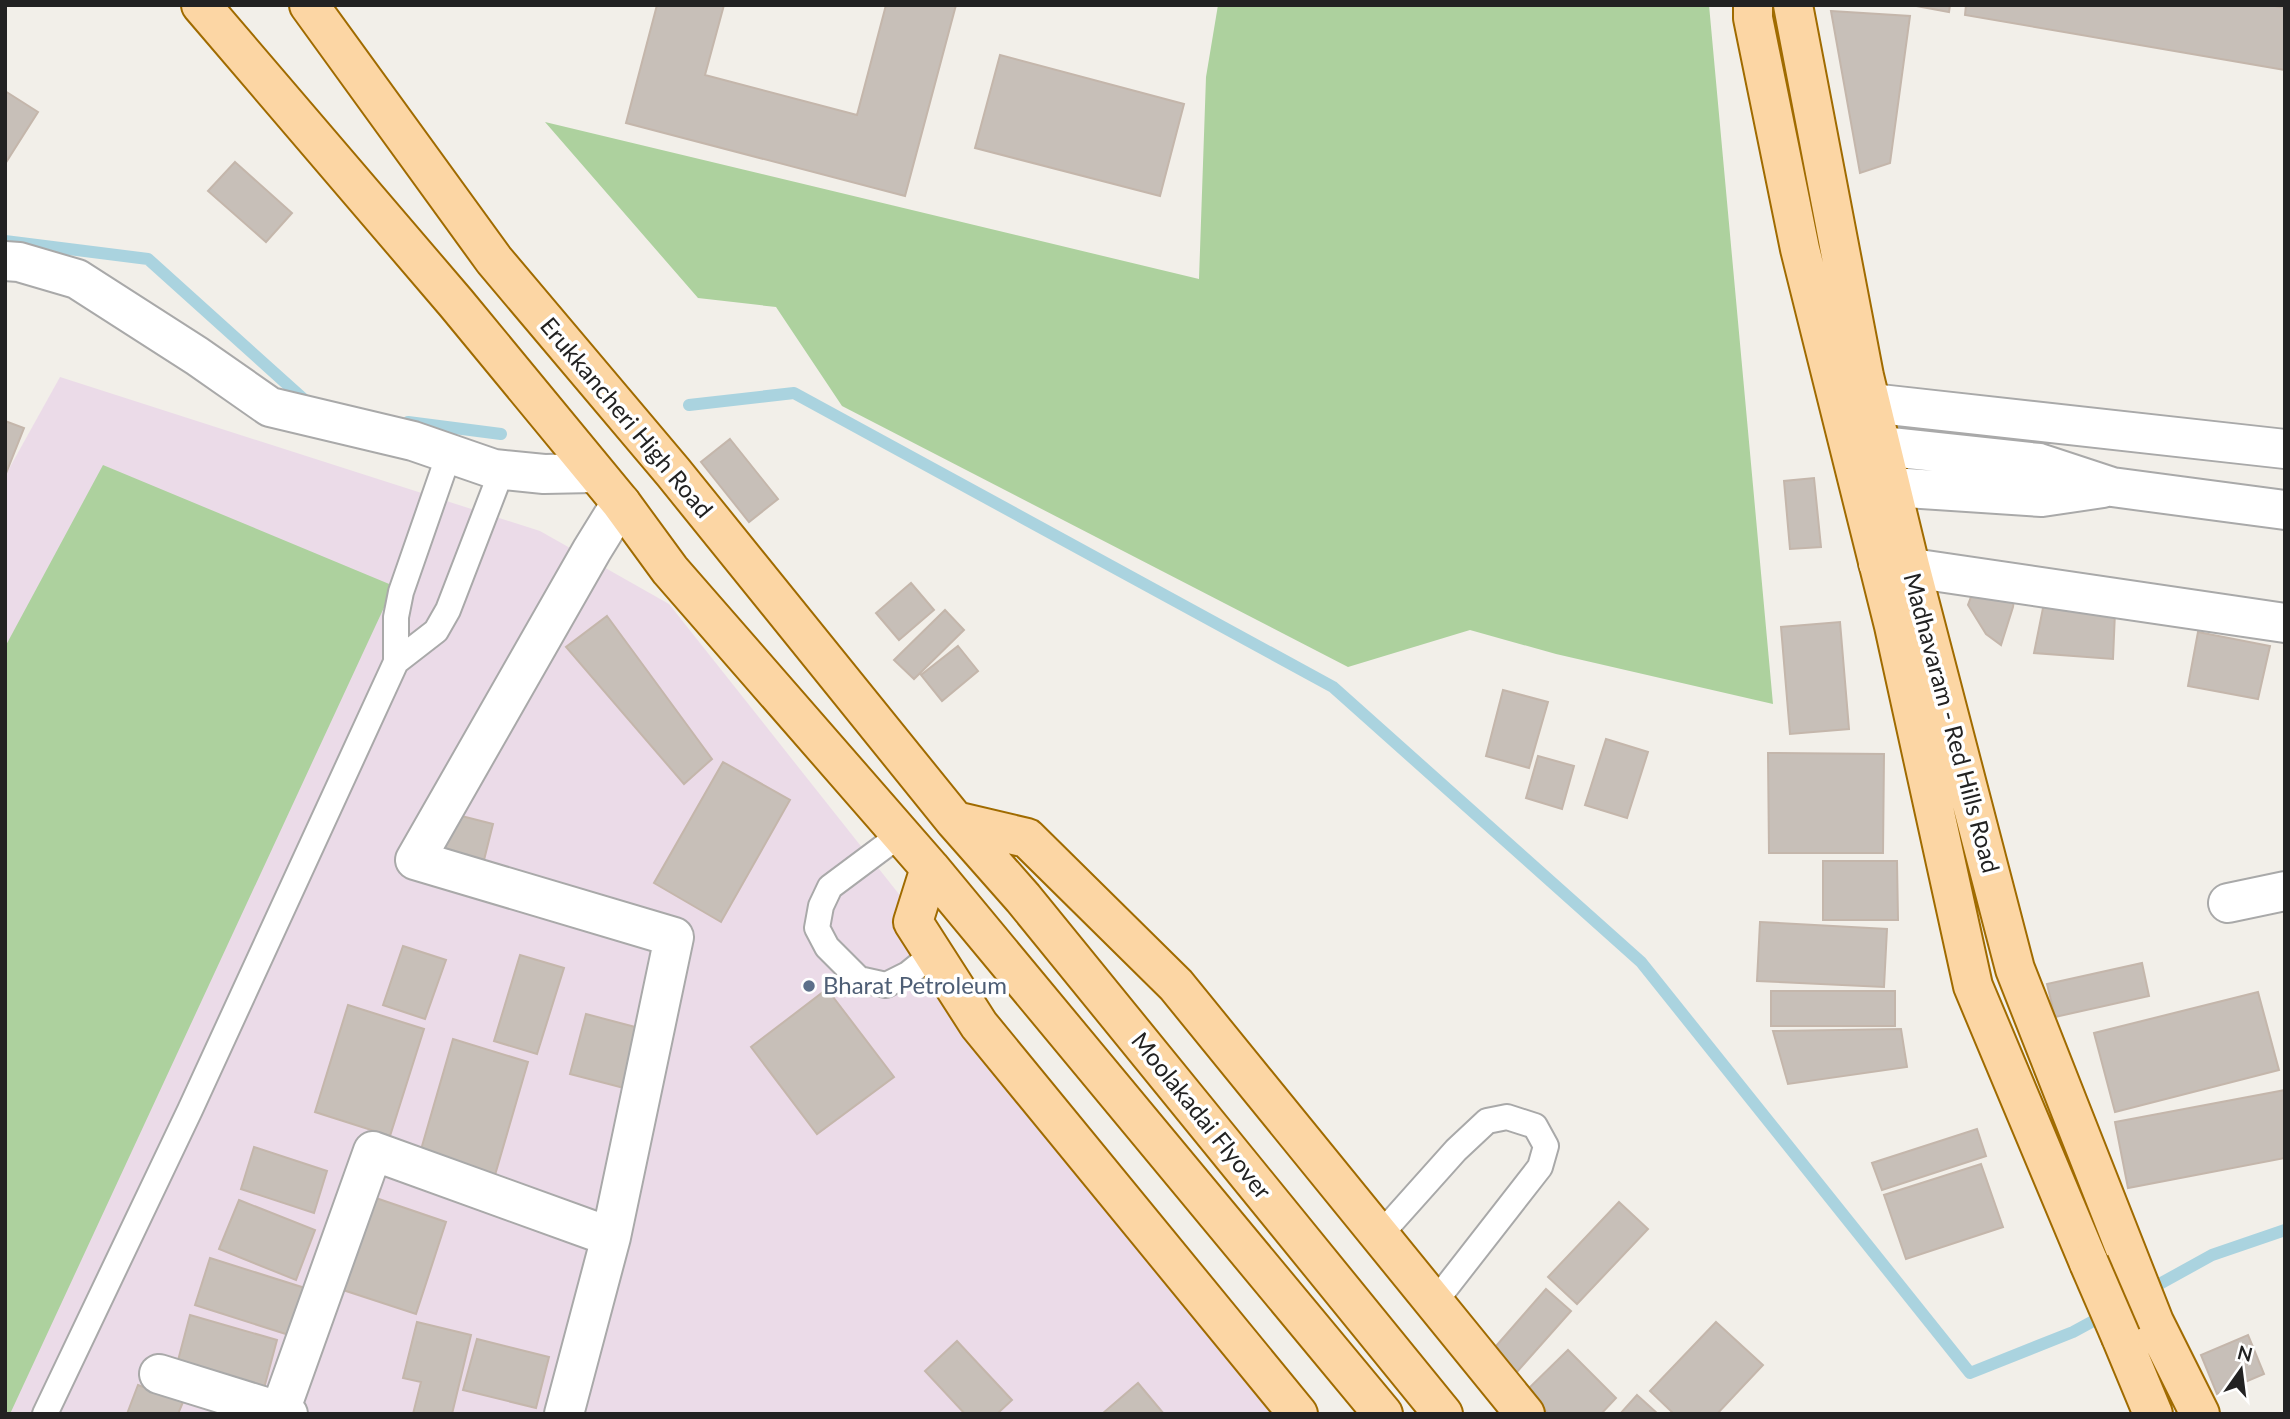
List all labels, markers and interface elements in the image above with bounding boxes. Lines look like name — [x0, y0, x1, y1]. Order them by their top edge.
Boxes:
street label: Erukkancheri High Road — [535, 311, 719, 523]
street label: Madhavaram - Red Hills Road — [1898, 569, 2006, 876]
place label: Bharat Petroleum — [823, 970, 1007, 999]
marker: Bharat Petroleum — [801, 978, 817, 994]
street label: Moolakadai Flyover — [1126, 1026, 1278, 1204]
north arrow — [2206, 1335, 2276, 1405]
text: N — [2235, 1340, 2255, 1366]

